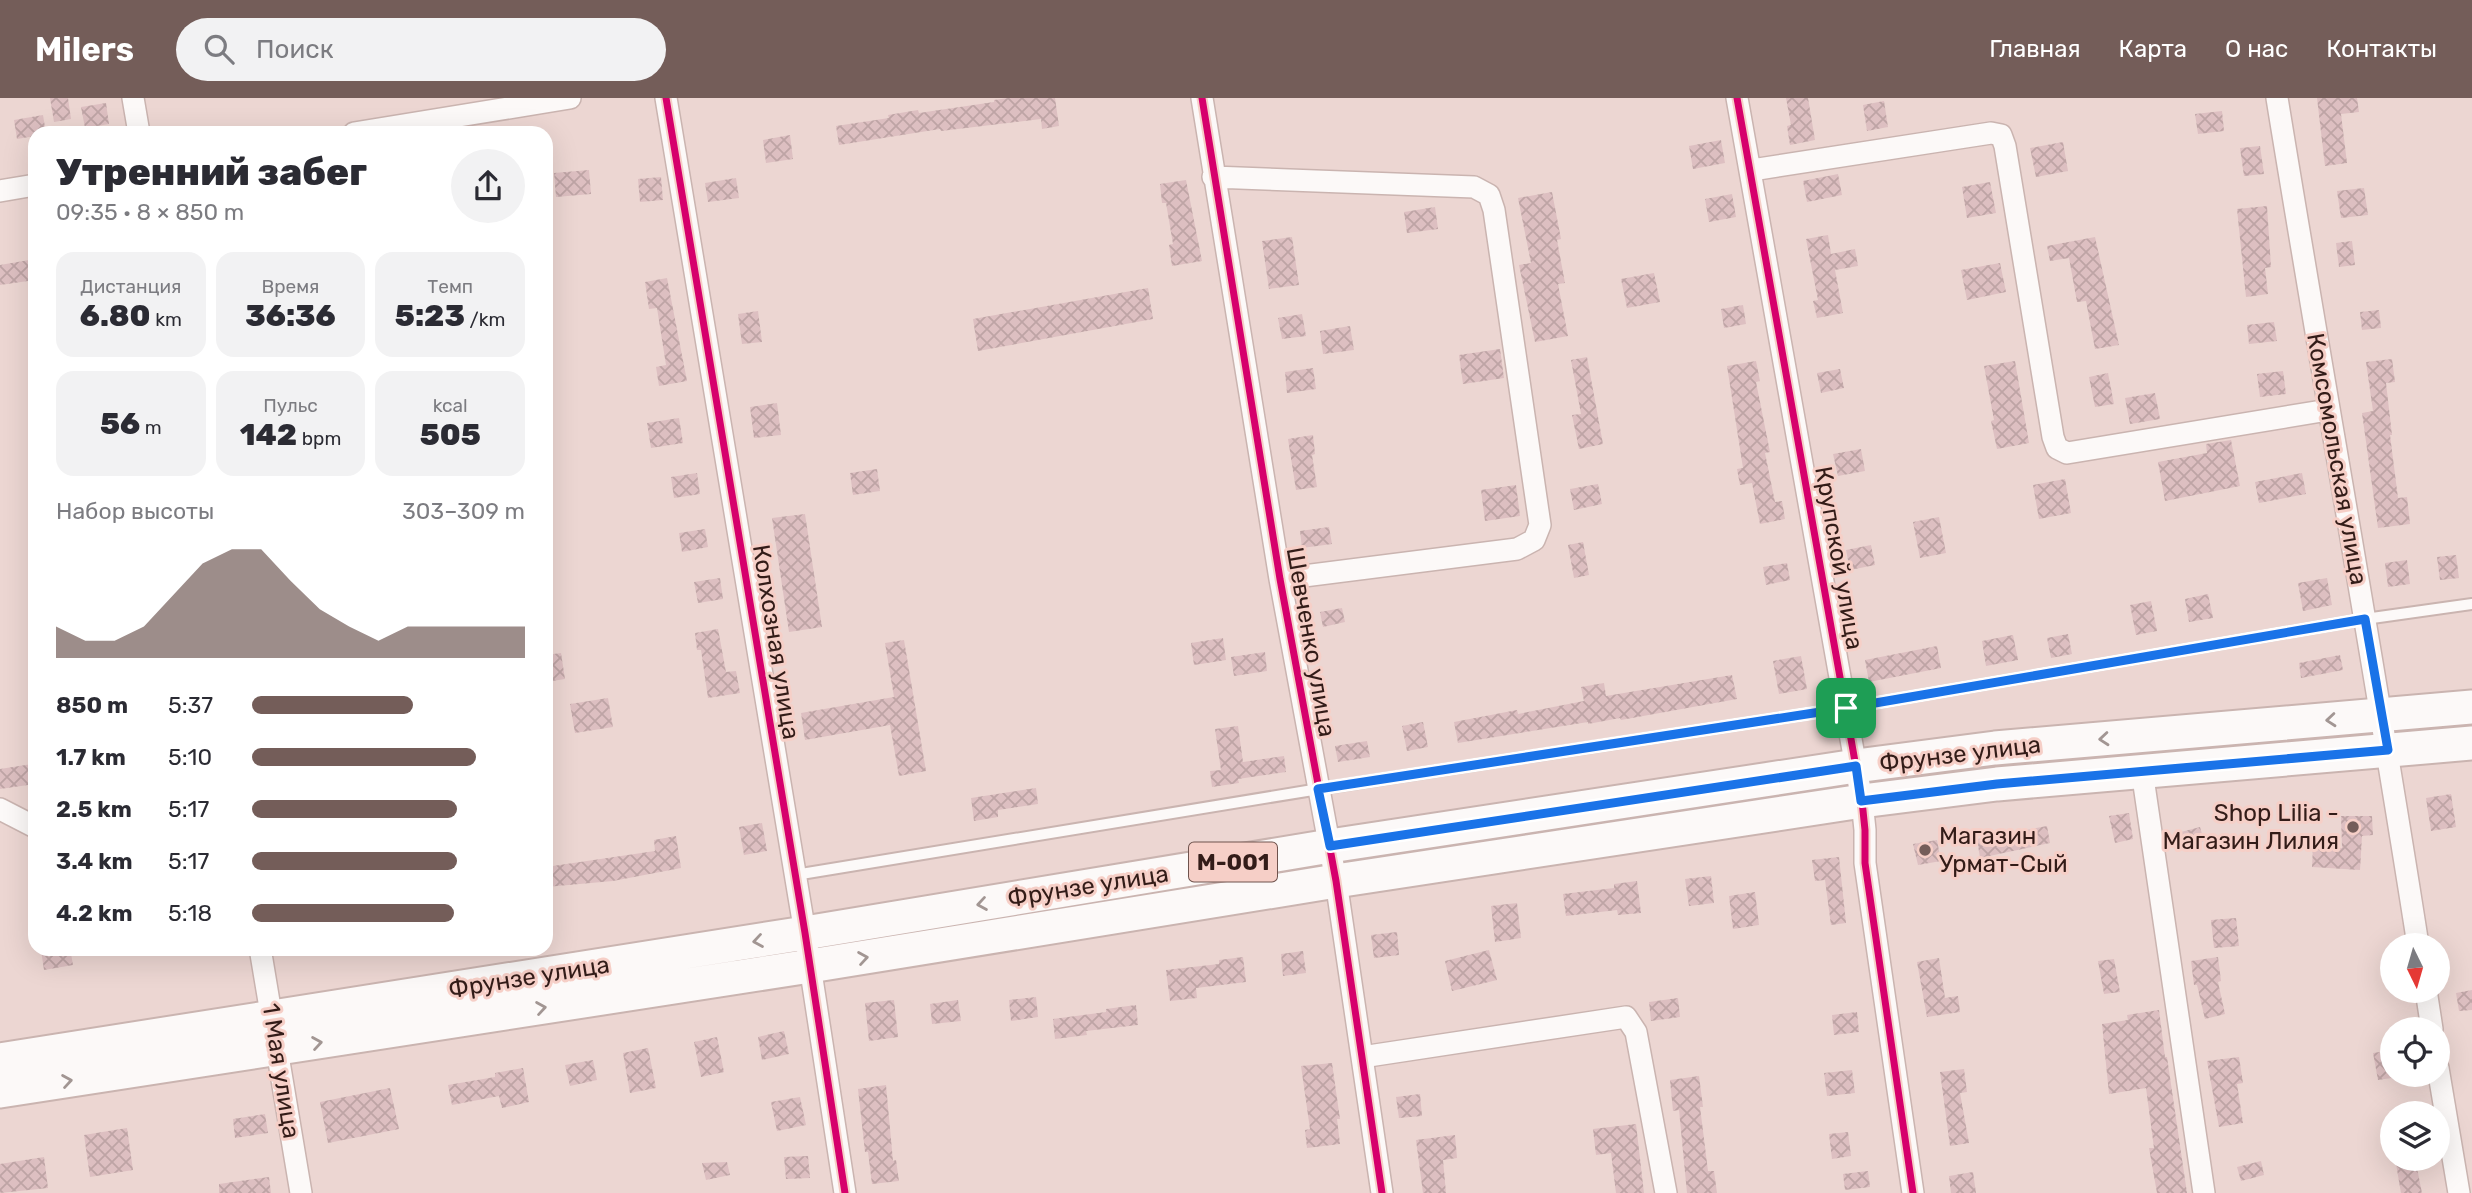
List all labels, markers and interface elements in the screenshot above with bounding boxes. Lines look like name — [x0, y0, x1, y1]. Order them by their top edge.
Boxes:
search box — [176, 18, 666, 81]
text: Milers — [35, 30, 134, 69]
icon: search — [200, 30, 238, 68]
text: Поиск — [256, 34, 334, 65]
text: Главная — [1989, 35, 2081, 63]
text: Карта — [2119, 35, 2187, 63]
text: О нас — [2225, 35, 2288, 63]
text: Контакты — [2326, 35, 2437, 63]
text: Утренний забег — [56, 149, 367, 195]
button: share — [451, 149, 525, 223]
text: 09:35 · 8 × 850 m — [56, 198, 244, 226]
text: Дистанция — [80, 275, 181, 298]
text: Время — [262, 275, 319, 298]
text: Темп — [427, 275, 473, 298]
text: 6.80 — [80, 298, 151, 334]
text: 36:36 — [245, 298, 336, 334]
text: 5:23 — [395, 298, 465, 334]
text: km — [151, 308, 182, 331]
text: /km — [465, 308, 505, 331]
street label: Комсомольская улица — [2301, 331, 2373, 587]
text: Пульс — [263, 394, 318, 417]
text: kcal — [433, 394, 468, 417]
text: 56 — [100, 406, 140, 442]
text: m — [140, 416, 162, 439]
text: 142 — [240, 417, 297, 453]
text: 505 — [420, 417, 481, 453]
text: bpm — [297, 427, 341, 450]
street label: Крупской улица — [1809, 464, 1869, 652]
text: Набор высоты — [56, 497, 214, 525]
text: 303–309 m — [402, 497, 525, 525]
street label: Колхозная улица — [747, 543, 805, 741]
street label: Шевченко улица — [1281, 545, 1341, 739]
pin — [1816, 678, 1876, 738]
icon: arrive — [1827, 689, 1865, 727]
text: 850 m — [56, 691, 128, 719]
text: 5:37 — [168, 691, 213, 719]
one-way arrow — [2325, 712, 2336, 727]
street label: Фрунзе улица — [1878, 730, 2042, 778]
one-way arrow — [2098, 731, 2109, 746]
text: 1.7 km — [56, 743, 126, 771]
text: 5:10 — [168, 743, 212, 771]
text: 2.5 km — [56, 795, 132, 823]
text: 5:17 — [168, 795, 209, 823]
place label: Shop Lilia - Магазин Лилия — [2163, 799, 2339, 855]
marker: Shop Lilia - Магазин Лилия — [2345, 819, 2361, 835]
place label: Магазин Урмат-Сый — [1939, 822, 2068, 878]
road number: M-001 — [1189, 842, 1277, 882]
marker: Магазин Урмат-Сый — [1917, 842, 1933, 858]
text: 3.4 km — [56, 847, 133, 875]
text: 5:17 — [168, 847, 209, 875]
street label: Фрунзе улица — [1005, 859, 1171, 913]
one-way arrow — [976, 895, 988, 910]
text: 4.2 km — [56, 899, 132, 927]
text: 5:18 — [168, 899, 212, 927]
one-way arrow — [752, 933, 764, 948]
north arrow — [2380, 933, 2450, 1003]
map controls — [2380, 933, 2450, 1171]
street label: Фрунзе улица — [446, 950, 612, 1004]
one-way arrow — [857, 951, 869, 966]
street label: 1 Мая улица — [256, 1001, 306, 1141]
one-way arrow — [536, 1001, 547, 1016]
button: locate — [2380, 1017, 2450, 1087]
one-way arrow — [311, 1036, 323, 1051]
one-way arrow — [62, 1073, 73, 1088]
button: layers — [2380, 1101, 2450, 1171]

